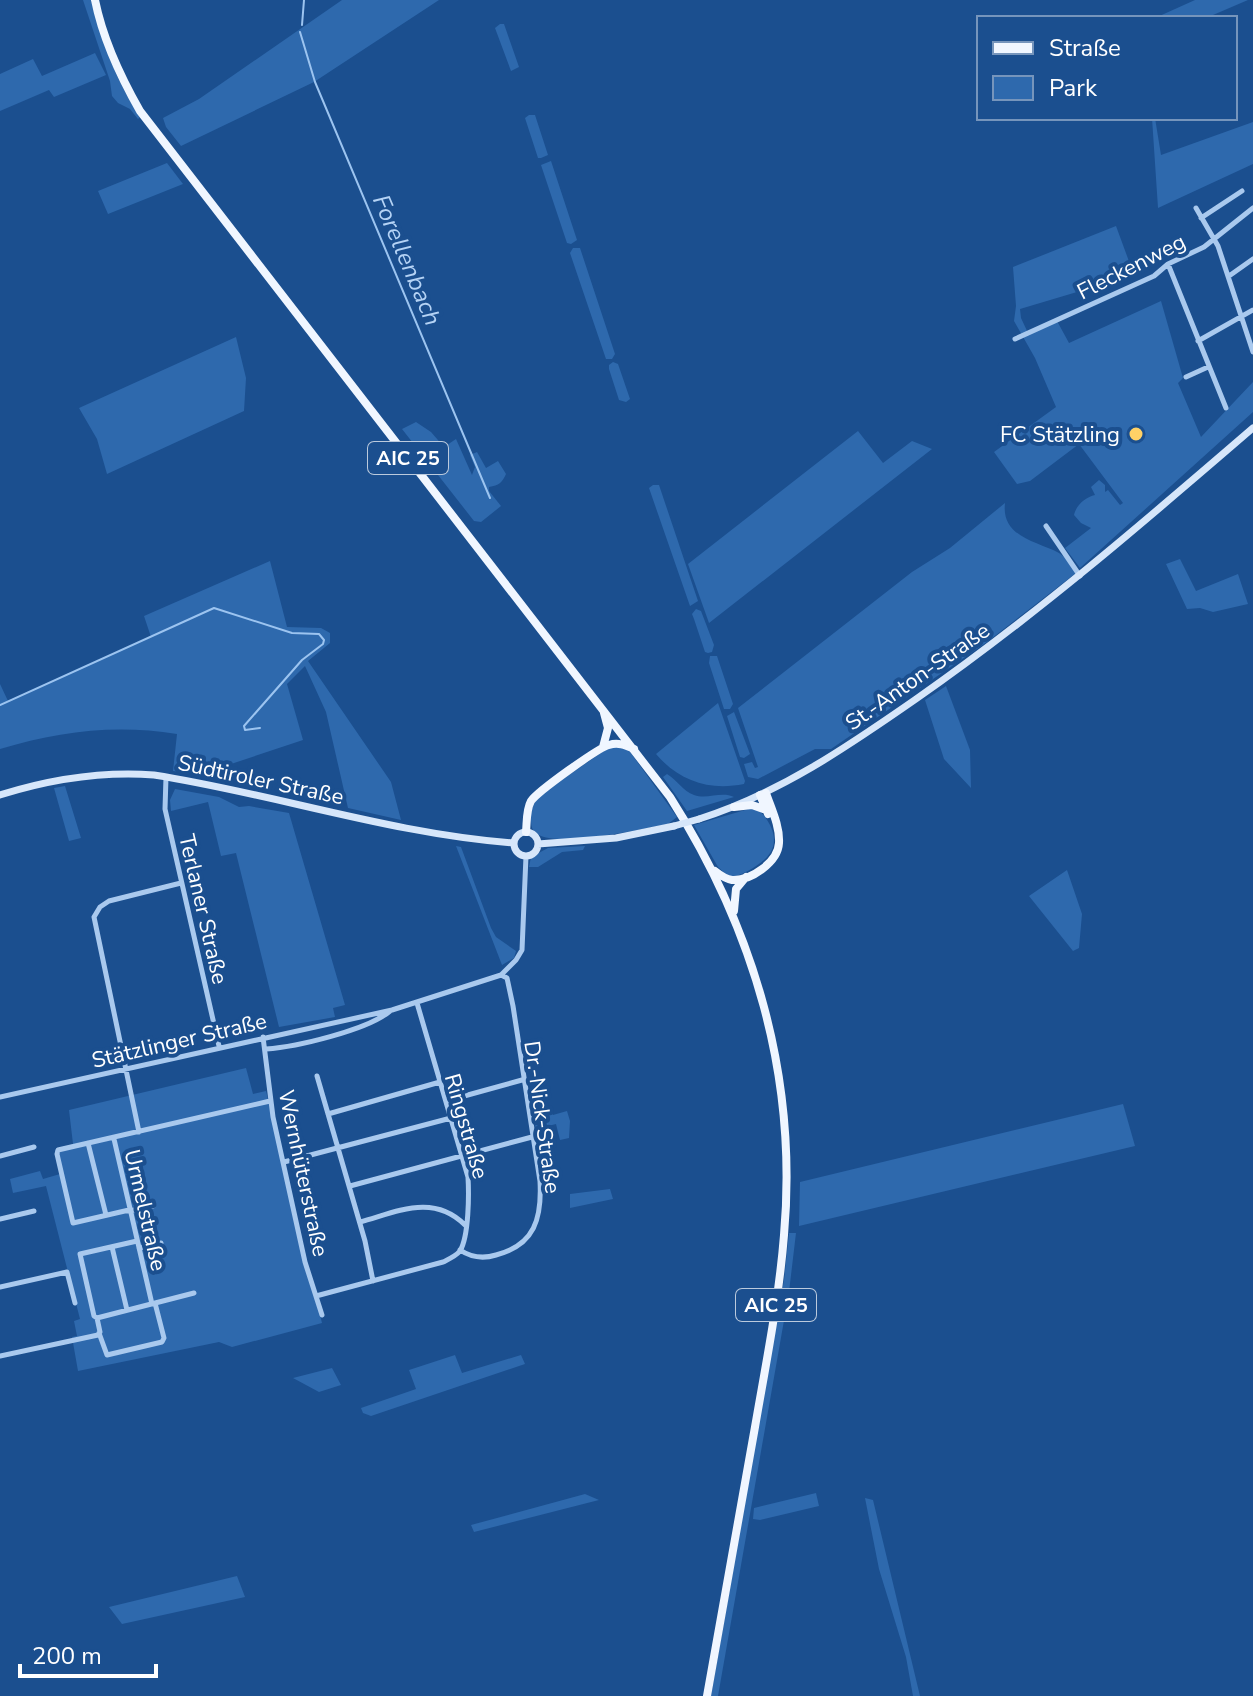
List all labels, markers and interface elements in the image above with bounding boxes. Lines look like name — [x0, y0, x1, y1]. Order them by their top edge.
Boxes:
legend — [977, 16, 1237, 120]
text: Straße — [1049, 32, 1121, 64]
text: Park — [1049, 72, 1098, 104]
water label: Forellenbach — [365, 190, 449, 330]
street label: Fleckenweg — [1072, 227, 1191, 307]
place label: FC Stätzling — [1000, 420, 1120, 450]
marker: FC Stätzling — [1127, 425, 1145, 443]
road number: AIC 25 — [368, 442, 448, 474]
street label: St.-Anton-Straße — [839, 616, 996, 738]
street label: Südtiroler Straße — [175, 748, 347, 812]
street label: Terlaner Straße — [171, 831, 235, 987]
street label: Stätzlinger Straße — [89, 1006, 270, 1076]
street label: Dr.-Nick-Straße — [516, 1039, 568, 1195]
street label: Ringstraße — [437, 1070, 495, 1182]
street label: Wernhüterstraße — [271, 1087, 335, 1259]
street label: Urmelstraße — [117, 1147, 174, 1274]
road number: AIC 25 — [736, 1289, 816, 1321]
scale bar — [20, 1628, 156, 1678]
text: 200 m — [32, 1640, 102, 1672]

